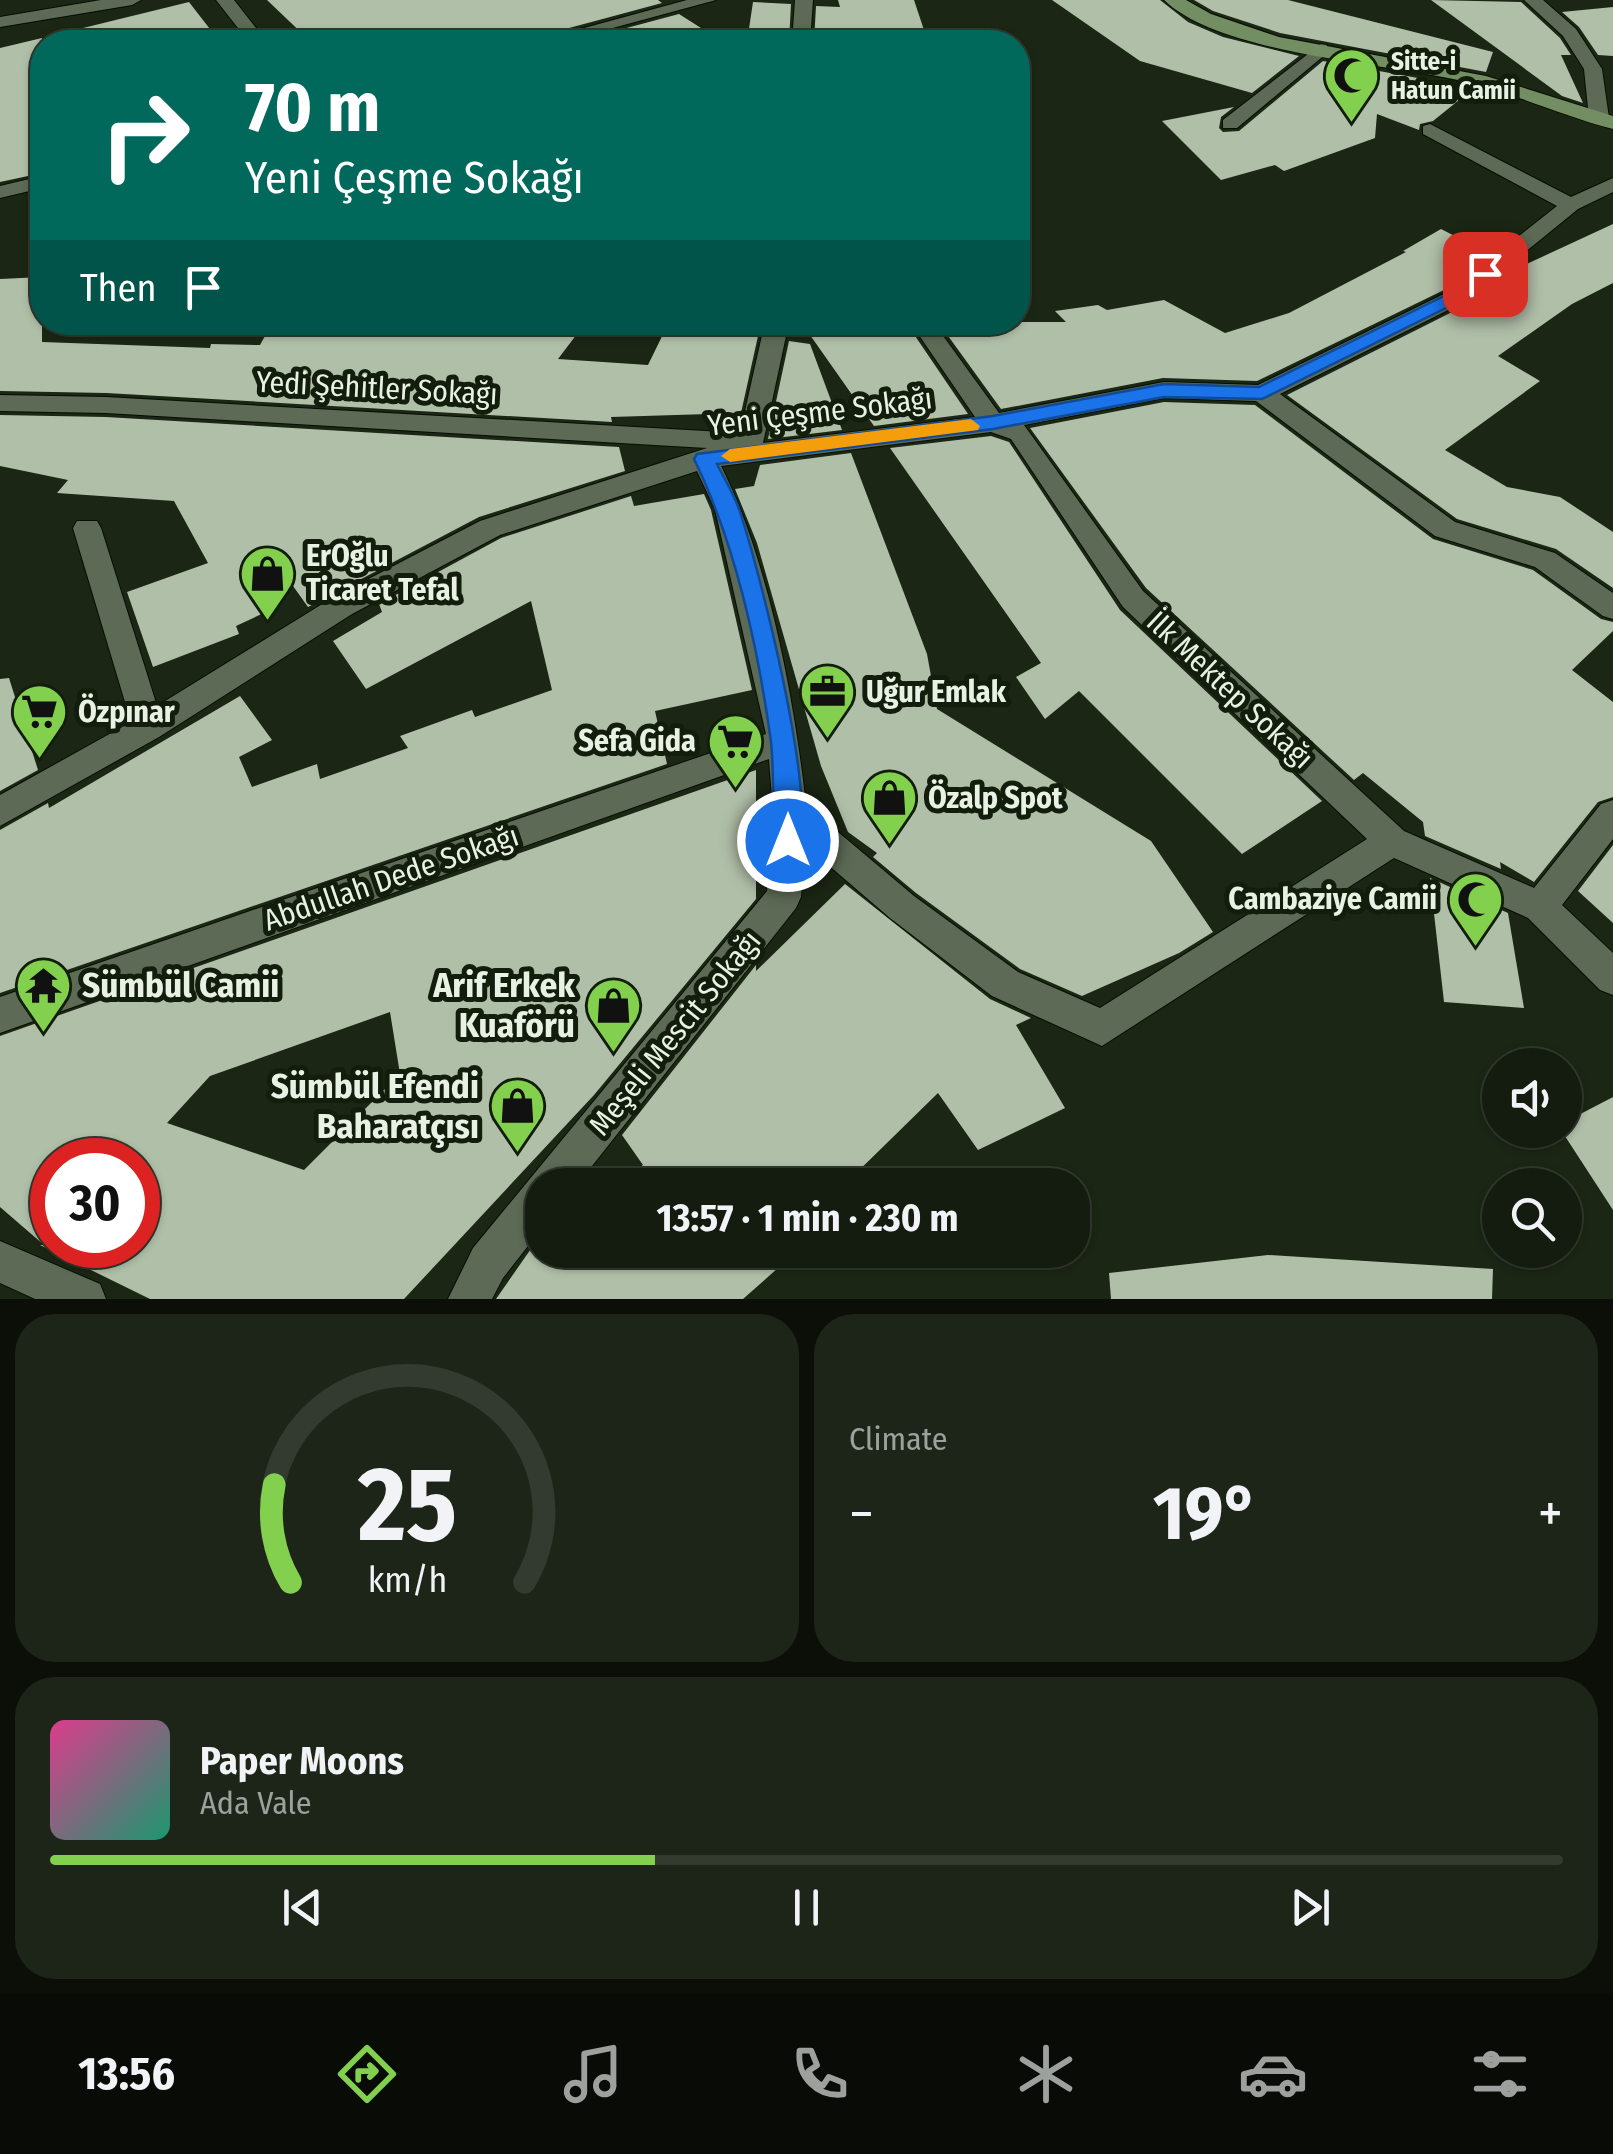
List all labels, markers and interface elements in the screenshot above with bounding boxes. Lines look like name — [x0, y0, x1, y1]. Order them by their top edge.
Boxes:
mosque icon: Sitte-i Hatun Camii — [1322, 45, 1382, 124]
place label: Sitte-i Hatun Camii — [1391, 47, 1516, 106]
text: 70 m — [245, 66, 380, 150]
icon: right — [80, 70, 210, 200]
text: Yeni Çeşme Sokağı — [245, 151, 584, 205]
pin — [1443, 232, 1528, 317]
icon: arrive — [1458, 247, 1513, 302]
icon: arrive — [176, 260, 231, 315]
text: Then — [80, 265, 156, 311]
street label: Yedi Şehitler Sokağı — [255, 364, 499, 412]
street label: Yeni Çeşme Sokağı — [706, 380, 934, 444]
place label: ErOğlu Ticaret Tefal — [306, 538, 459, 608]
shop icon: ErOğlu Ticaret Tefal — [237, 543, 297, 622]
street label: İlk Mektep Sokağı — [1139, 604, 1321, 776]
office icon: Uğur Emlak — [797, 662, 857, 741]
place label: Uğur Emlak — [866, 674, 1007, 710]
supermarket icon: Özpınar — [9, 682, 69, 761]
place label: Özpınar — [78, 693, 176, 730]
supermarket icon: Sefa Gida — [705, 711, 765, 790]
place label: Sefa Gida — [578, 723, 696, 759]
shop icon: Özalp Spot — [859, 768, 919, 847]
place label: Özalp Spot — [928, 779, 1063, 816]
position arrow — [736, 789, 840, 893]
street label: Abdullah Dede Sokağı — [259, 817, 523, 939]
mosque icon: Cambaziye Camii — [1446, 869, 1506, 948]
place label: Cambaziye Camii — [1228, 881, 1437, 917]
street label: Meşeli Mescit Sokağı — [581, 923, 769, 1143]
temple icon: Sümbül Camii — [13, 955, 73, 1034]
place label: Sümbül Camii — [82, 964, 279, 1006]
place label: Arif Erkek Kuaförü — [432, 964, 576, 1046]
shop icon: Arif Erkek Kuaförü — [584, 975, 644, 1054]
map controls — [1482, 1048, 1582, 1268]
button: sound — [1482, 1048, 1582, 1148]
place label: Sümbül Efendi Baharatçısı — [271, 1065, 479, 1148]
shop icon: Sümbül Efendi Baharatçısı — [488, 1076, 548, 1155]
speed limit sign: 30 — [30, 1138, 160, 1268]
button: search — [1482, 1168, 1582, 1268]
text: 13:57 · 1 min · 230 m — [657, 1195, 959, 1241]
text: Climate — [849, 1420, 948, 1458]
text: 25 — [356, 1443, 457, 1568]
text: 19° — [1153, 1469, 1259, 1559]
text: − — [849, 1481, 874, 1547]
text: + — [1538, 1481, 1563, 1547]
text: km/h — [367, 1559, 447, 1601]
text: Paper Moons — [200, 1738, 404, 1784]
text: Ada Vale — [200, 1784, 312, 1822]
icon: previous — [275, 1880, 330, 1935]
icon: pause — [779, 1880, 834, 1935]
icon: next — [1283, 1880, 1338, 1935]
icon: directions — [332, 2039, 402, 2109]
icon: music — [558, 2039, 628, 2109]
icon: phone — [785, 2039, 855, 2109]
icon: climate — [1011, 2039, 1081, 2109]
icon: car — [1238, 2039, 1308, 2109]
icon: filters — [1465, 2039, 1535, 2109]
text: 13:56 — [78, 2047, 175, 2101]

